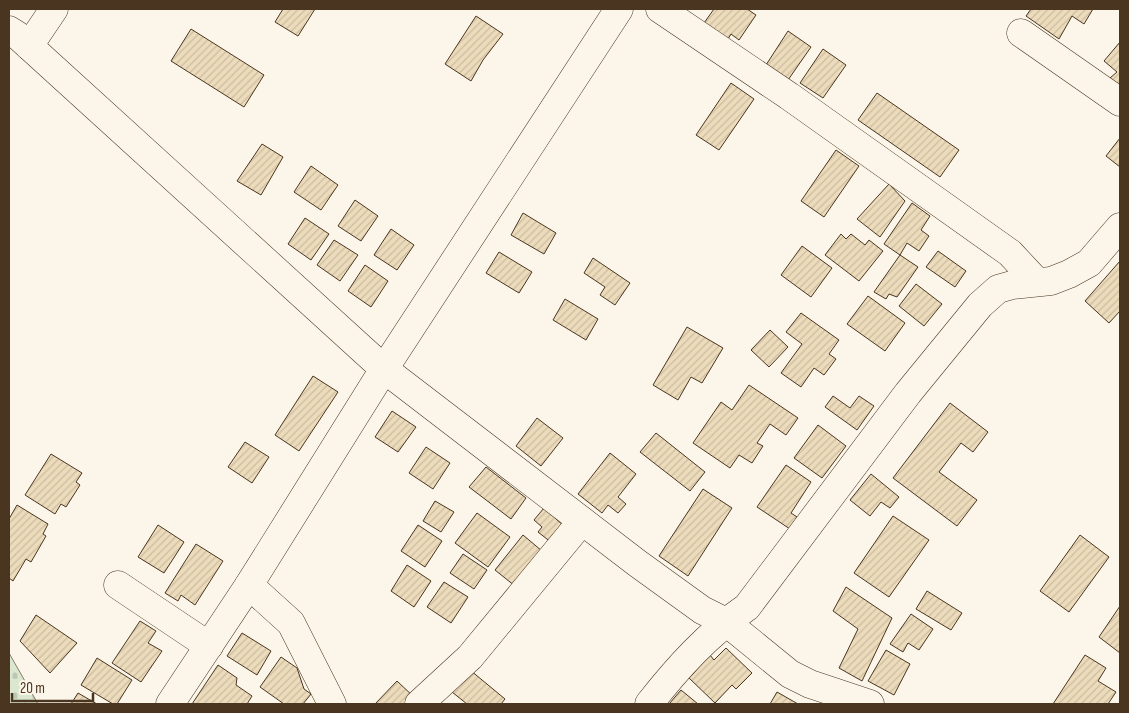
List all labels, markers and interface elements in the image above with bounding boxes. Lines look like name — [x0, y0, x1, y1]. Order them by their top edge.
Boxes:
scale bar — [12, 670, 94, 702]
text: 20 m — [20, 679, 45, 698]

